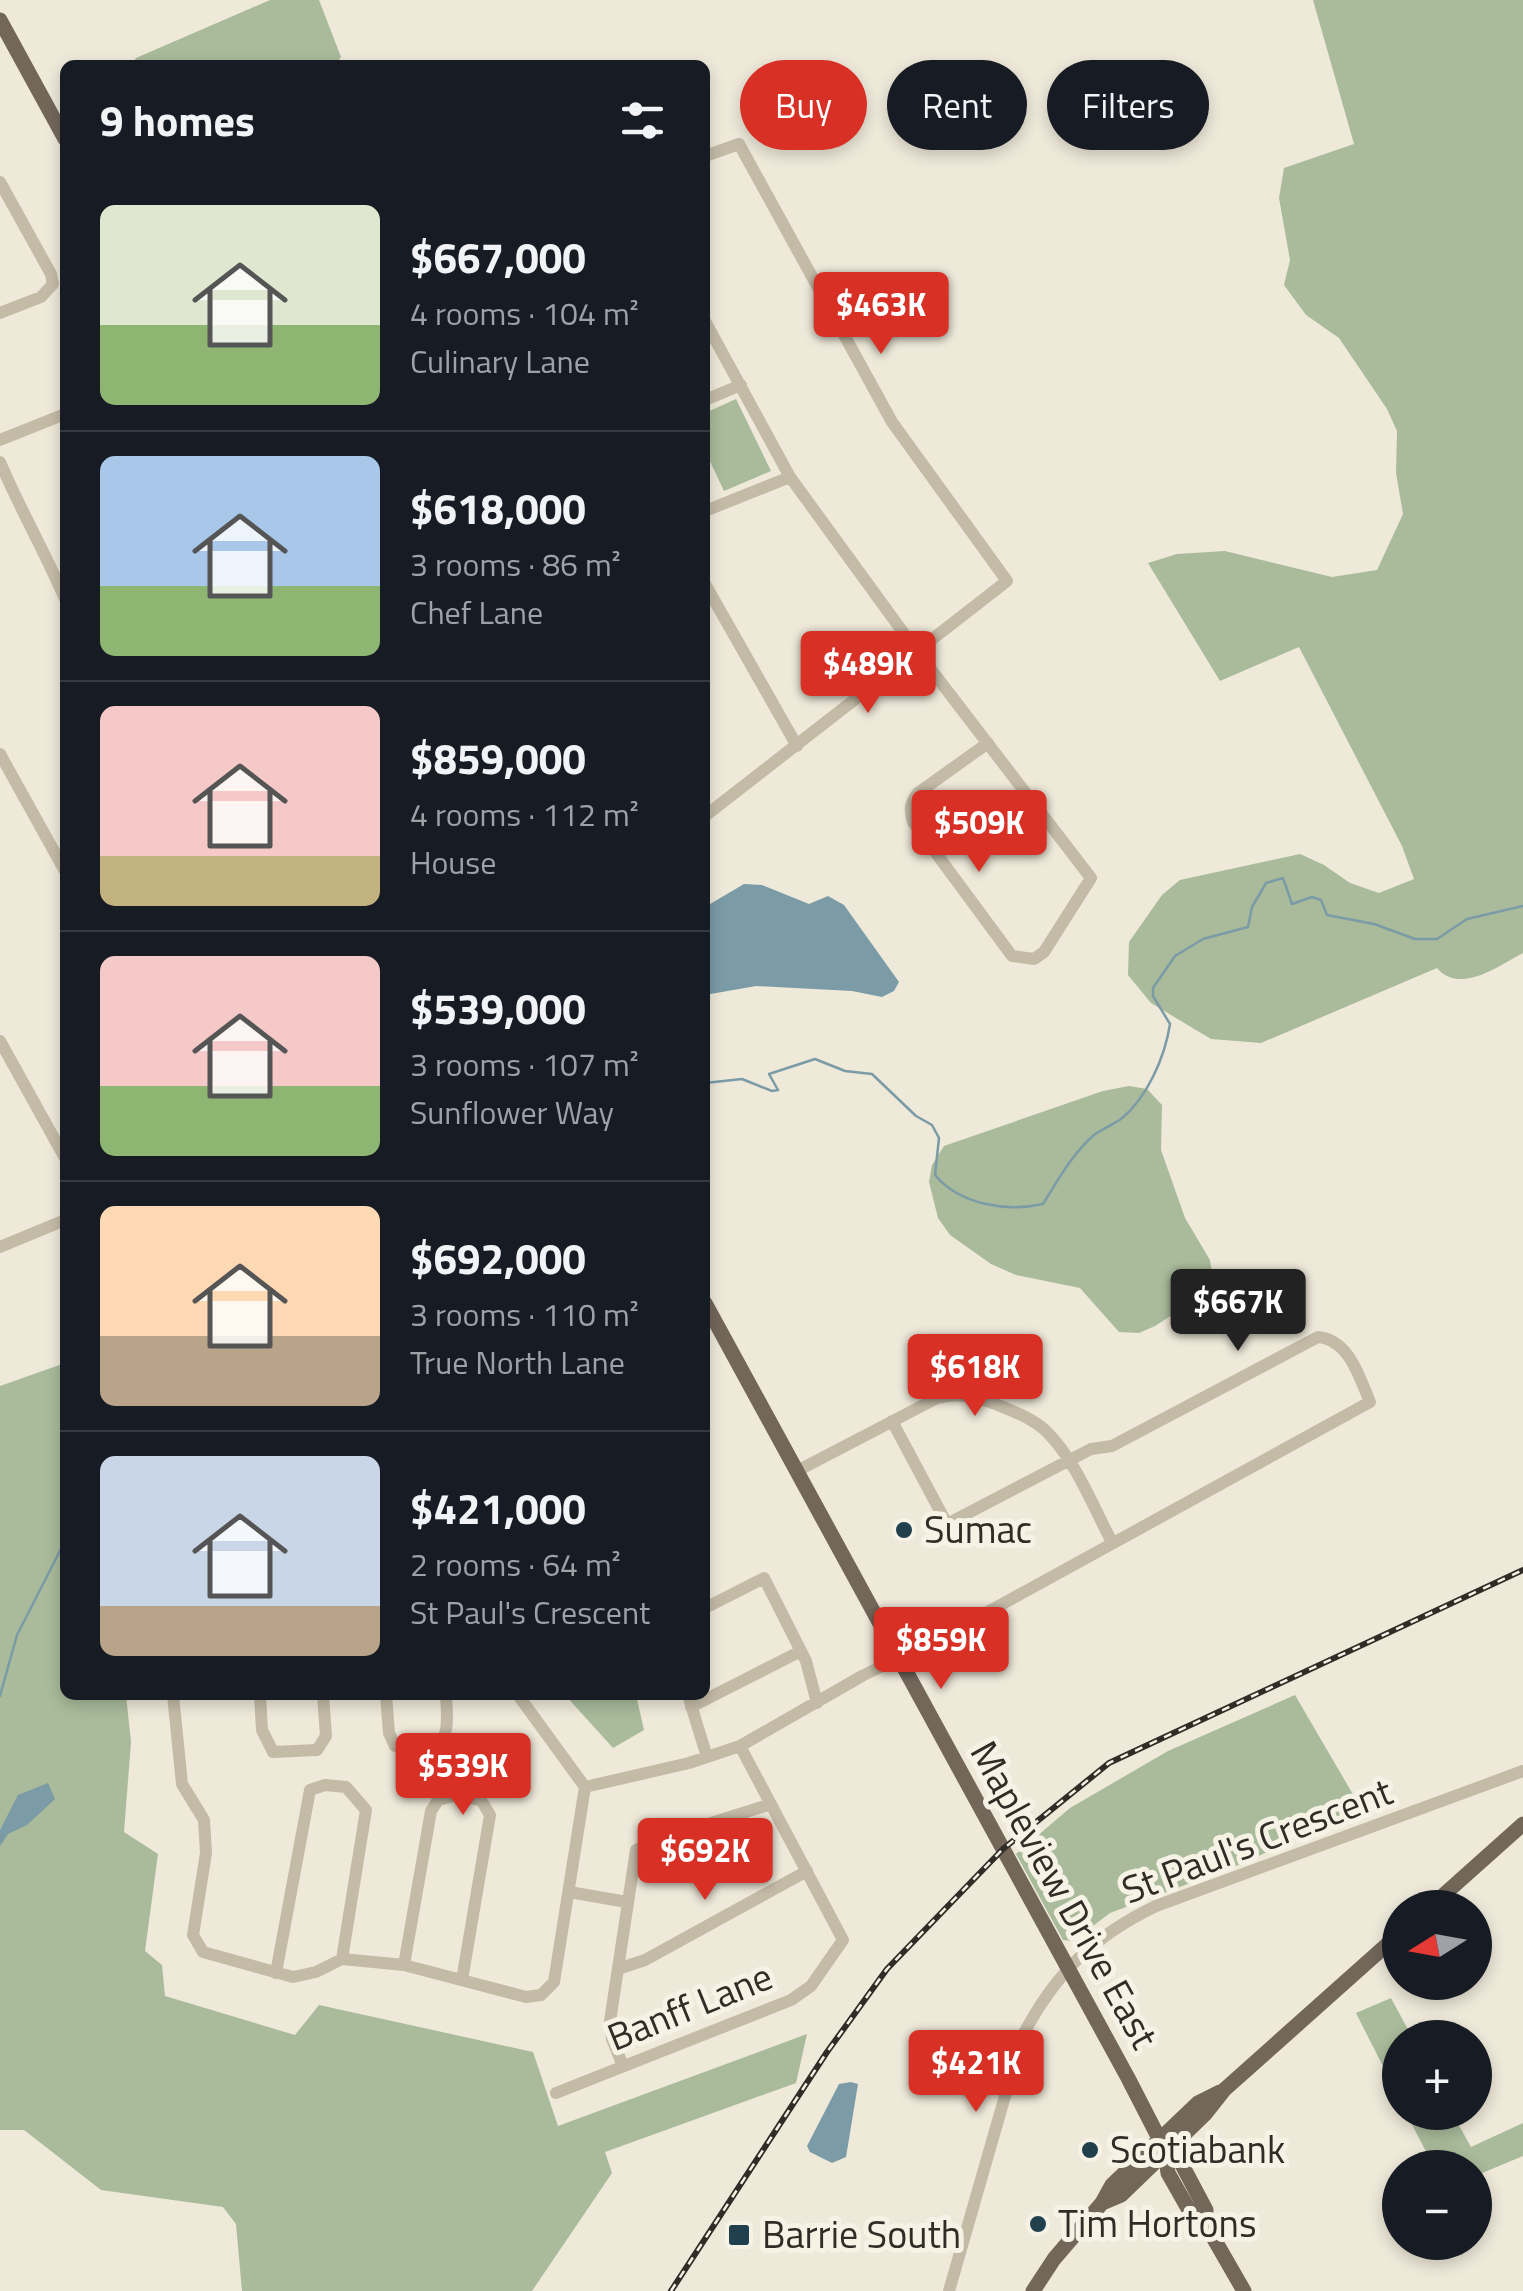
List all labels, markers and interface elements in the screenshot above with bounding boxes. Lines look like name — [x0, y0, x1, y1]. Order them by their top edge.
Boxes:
chip: Buy — [740, 60, 867, 150]
chip: Rent — [887, 60, 1027, 150]
chip: Filters — [1047, 60, 1209, 150]
text: 9 homes — [100, 88, 255, 152]
icon: filters — [615, 93, 670, 148]
text: $667,000 — [410, 225, 586, 289]
icon: home — [180, 245, 300, 365]
pin: $463K — [811, 272, 951, 357]
text: $463K — [836, 280, 926, 328]
text: 4 rooms · 104 m² — [410, 289, 639, 337]
text: Culinary Lane — [410, 337, 590, 385]
text: $618,000 — [410, 476, 586, 540]
icon: home — [180, 496, 300, 616]
text: 3 rooms · 86 m² — [410, 540, 621, 588]
text: Chef Lane — [410, 588, 543, 636]
pin: $489K — [798, 631, 938, 716]
text: $489K — [823, 639, 913, 687]
text: $859,000 — [410, 726, 586, 790]
icon: home — [180, 746, 300, 866]
text: 4 rooms · 112 m² — [410, 790, 639, 838]
pin: $509K — [909, 790, 1049, 875]
text: $509K — [934, 798, 1024, 846]
text: House — [410, 838, 496, 886]
text: $539,000 — [410, 976, 586, 1040]
icon: home — [180, 996, 300, 1116]
text: 3 rooms · 107 m² — [410, 1040, 639, 1088]
text: Sunflower Way — [410, 1088, 614, 1136]
text: $692,000 — [410, 1226, 586, 1290]
icon: home — [180, 1246, 300, 1366]
pin: $667K — [1168, 1269, 1308, 1354]
text: $667K — [1193, 1277, 1283, 1325]
text: 3 rooms · 110 m² — [410, 1290, 639, 1338]
pin: $618K — [905, 1334, 1045, 1419]
text: True North Lane — [410, 1338, 625, 1386]
text: $618K — [930, 1342, 1020, 1390]
text: $421,000 — [410, 1476, 586, 1540]
icon: home — [180, 1496, 300, 1616]
place label: Sumac — [924, 1500, 1032, 1558]
marker: Sumac — [893, 1519, 915, 1541]
text: 2 rooms · 64 m² — [410, 1540, 621, 1588]
text: St Paul's Crescent — [410, 1588, 650, 1636]
pin: $859K — [871, 1607, 1011, 1692]
text: $859K — [896, 1615, 986, 1663]
street label: Mapleview Drive East — [956, 1730, 1174, 2059]
pin: $539K — [393, 1733, 533, 1818]
text: $539K — [418, 1741, 508, 1789]
street label: St Paul's Crescent — [1113, 1762, 1400, 1918]
pin: $692K — [635, 1818, 775, 1903]
text: $692K — [660, 1826, 750, 1874]
north arrow — [1382, 1890, 1492, 2000]
map controls — [1382, 1890, 1492, 2260]
street label: Banff Lane — [598, 1947, 781, 2065]
button: + — [1382, 2020, 1492, 2130]
pin: $421K — [906, 2030, 1046, 2115]
text: $421K — [931, 2038, 1021, 2086]
place label: Scotiabank — [1110, 2120, 1285, 2178]
marker: Scotiabank — [1079, 2139, 1101, 2161]
button: − — [1382, 2150, 1492, 2260]
place label: Tim Hortons — [1058, 2194, 1257, 2252]
place label: Barrie South — [762, 2205, 961, 2263]
marker: Tim Hortons — [1027, 2213, 1049, 2235]
marker: Barrie South — [726, 2222, 752, 2248]

